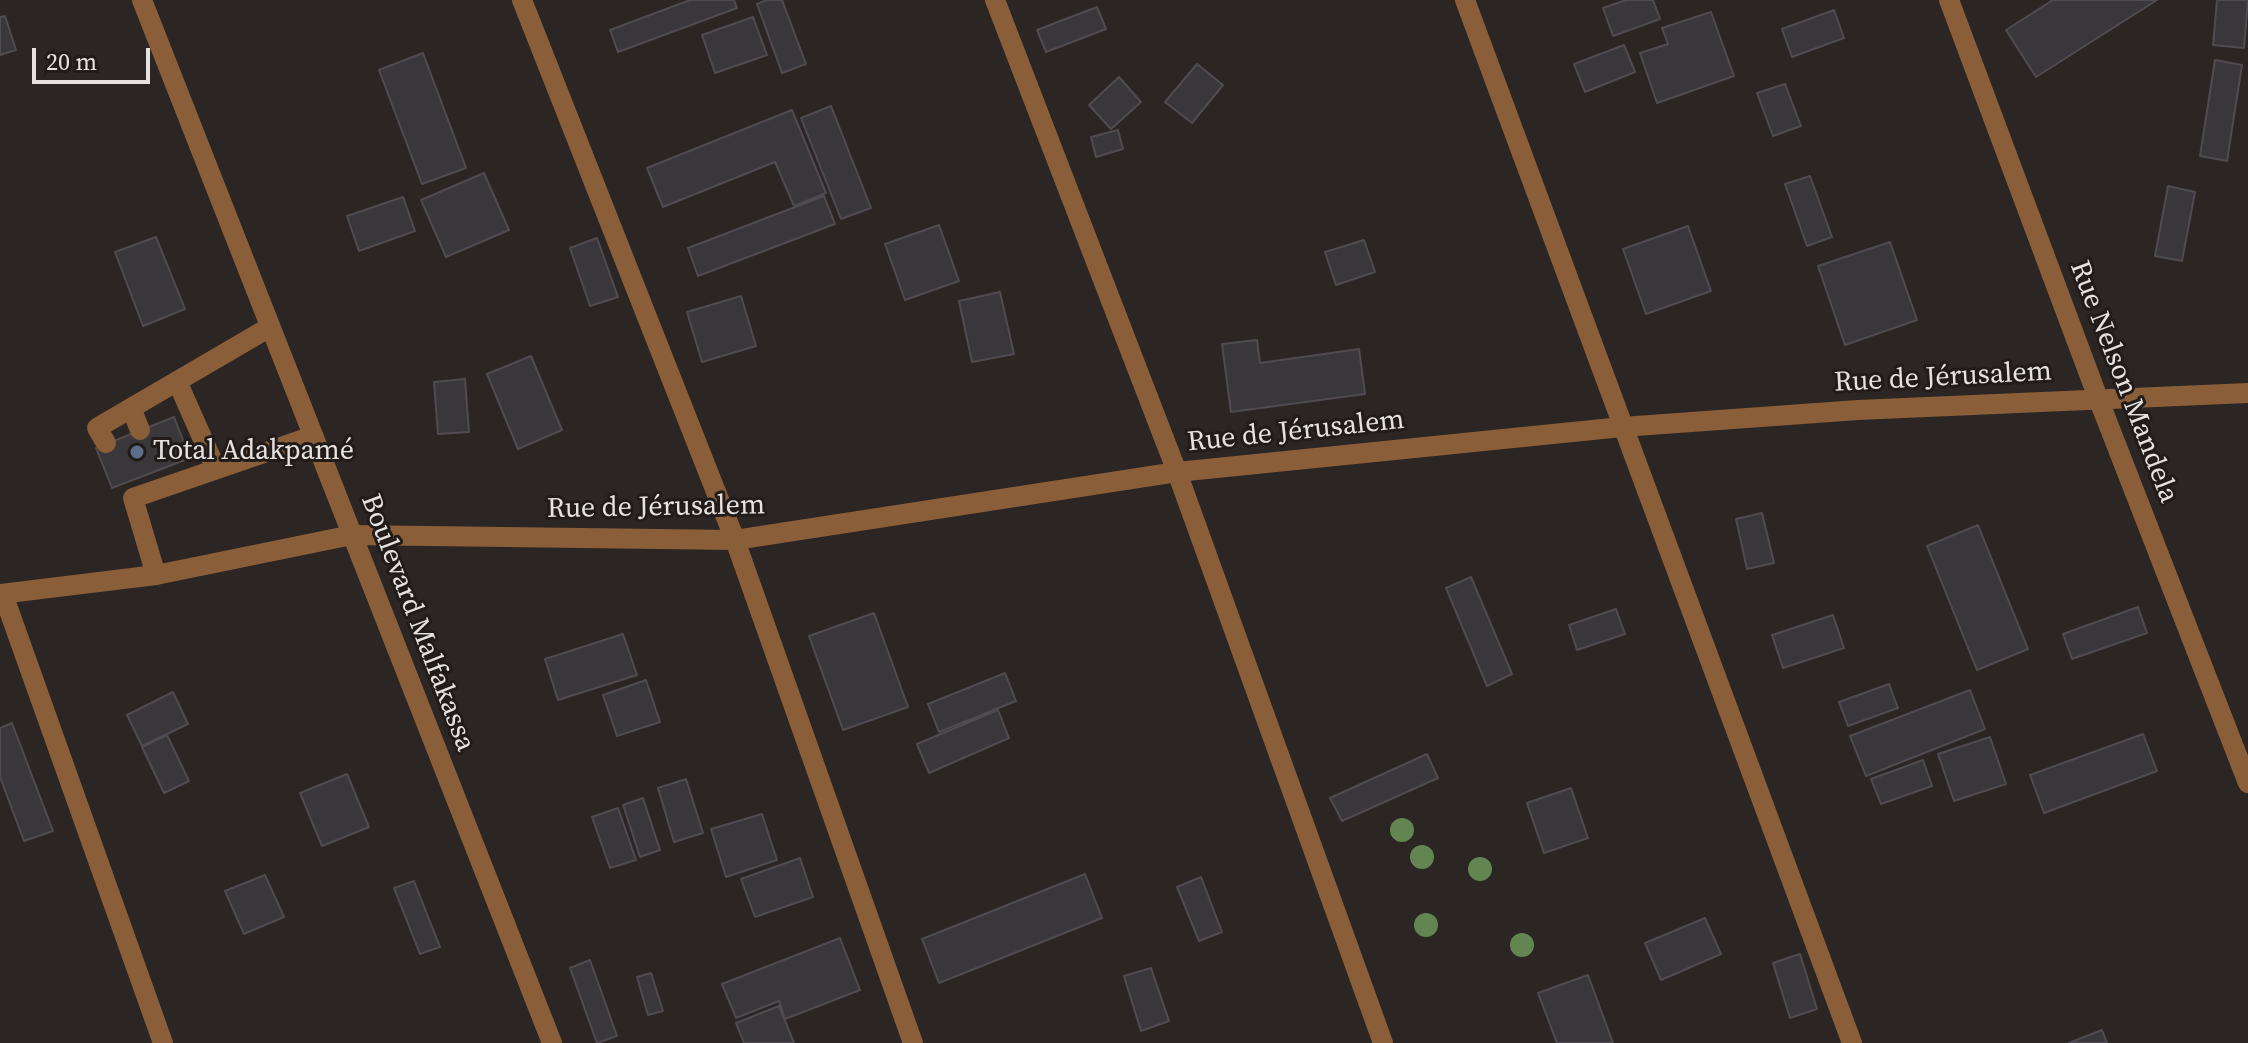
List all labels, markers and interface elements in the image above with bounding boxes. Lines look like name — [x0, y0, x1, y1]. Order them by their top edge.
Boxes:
scale bar — [36, 32, 154, 82]
text: 20 m — [46, 45, 97, 78]
street label: Rue Nelson Mandela — [2061, 256, 2185, 508]
street label: Rue de Jérusalem — [1833, 356, 2053, 400]
street label: Rue de Jérusalem — [1186, 404, 1406, 460]
place label: Total Adakpamé — [153, 435, 354, 469]
marker: Total Adakpamé — [128, 443, 146, 461]
street label: Rue de Jérusalem — [547, 489, 765, 527]
street label: Boulevard Malfakassa — [352, 490, 482, 756]

